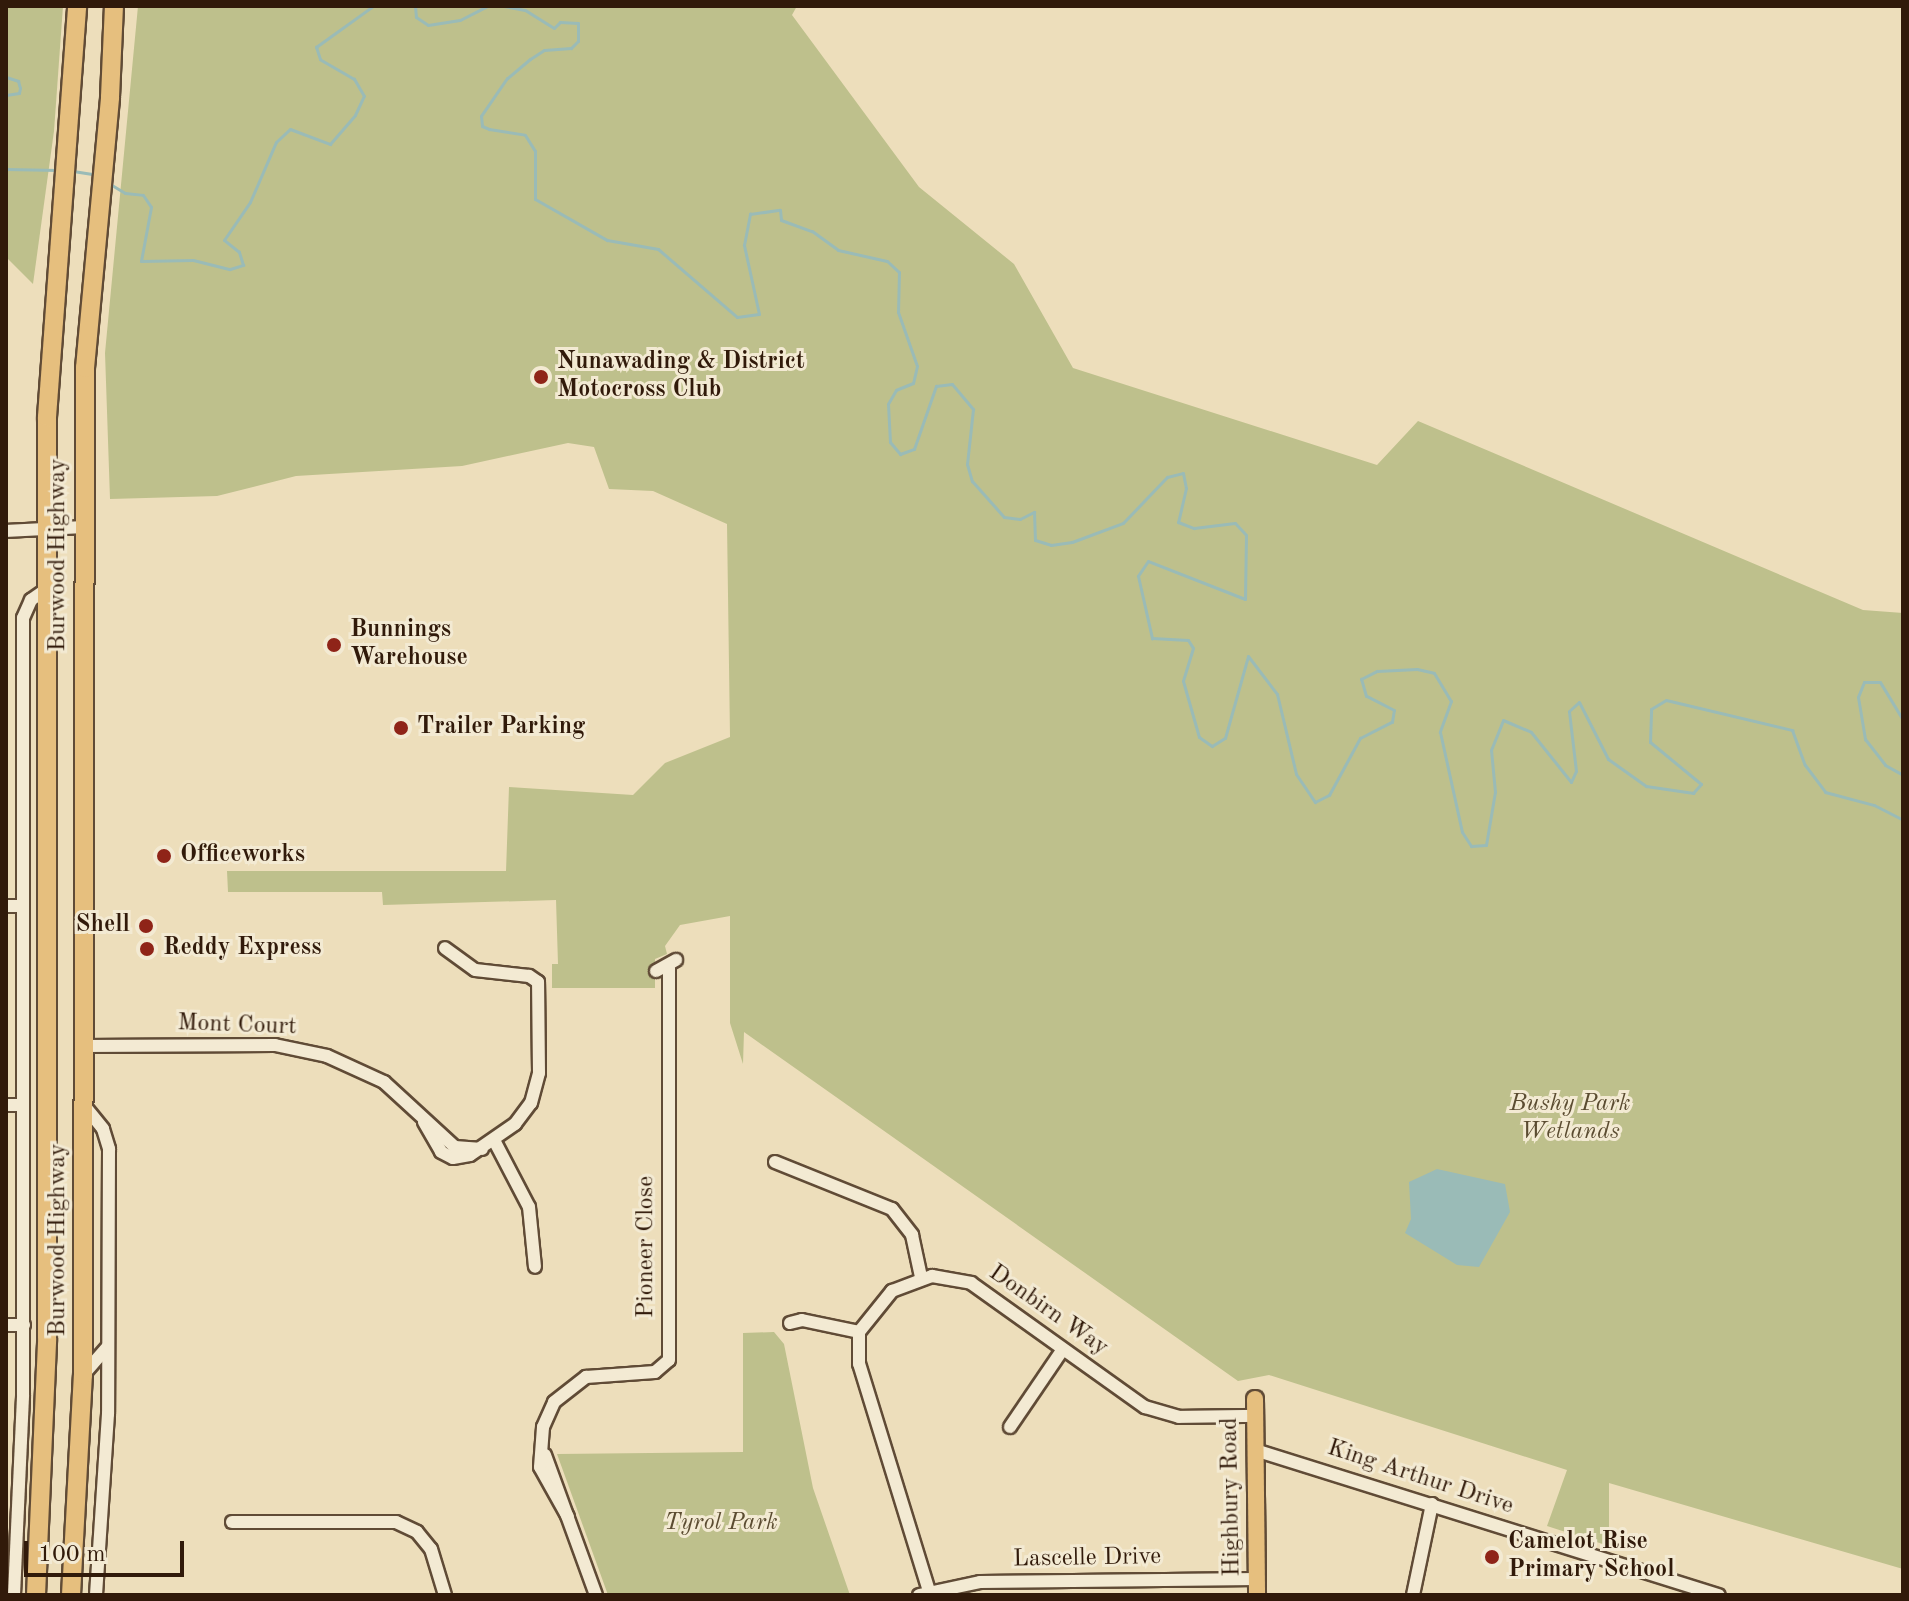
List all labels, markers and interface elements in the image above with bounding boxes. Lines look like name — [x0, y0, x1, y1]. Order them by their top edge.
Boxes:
place label: Nunawading & District Motocross Club — [557, 349, 805, 405]
marker: Nunawading & District Motocross Club — [532, 368, 550, 386]
street label: Burwood Highway — [45, 458, 73, 652]
place label: Bunnings Warehouse — [350, 617, 468, 673]
marker: Bunnings Warehouse — [325, 636, 343, 654]
place label: Trailer Parking — [417, 714, 585, 742]
marker: Trailer Parking — [392, 719, 410, 737]
place label: Officeworks — [180, 842, 305, 870]
marker: Officeworks — [155, 847, 173, 865]
place label: Shell — [76, 912, 130, 940]
marker: Shell — [137, 917, 155, 935]
place label: Reddy Express — [163, 935, 321, 963]
marker: Reddy Express — [138, 940, 156, 958]
street label: Mont Court — [177, 1010, 297, 1042]
park label: Bushy Park Wetlands — [1509, 1091, 1631, 1147]
street label: Burwood Highway — [45, 1143, 73, 1337]
street label: Pioneer Close — [633, 1176, 661, 1318]
street label: Donbirn Way — [982, 1259, 1114, 1363]
street label: Highbury Road — [1216, 1417, 1248, 1577]
street label: King Arthur Drive — [1323, 1434, 1517, 1522]
park label: Tyrol Park — [664, 1510, 778, 1538]
scale bar — [28, 1525, 188, 1575]
place label: Camelot Rise Primary School — [1508, 1529, 1675, 1585]
text: 100 m — [38, 1543, 106, 1567]
street label: Lascelle Drive — [1013, 1543, 1161, 1575]
marker: Camelot Rise Primary School — [1483, 1548, 1501, 1566]

